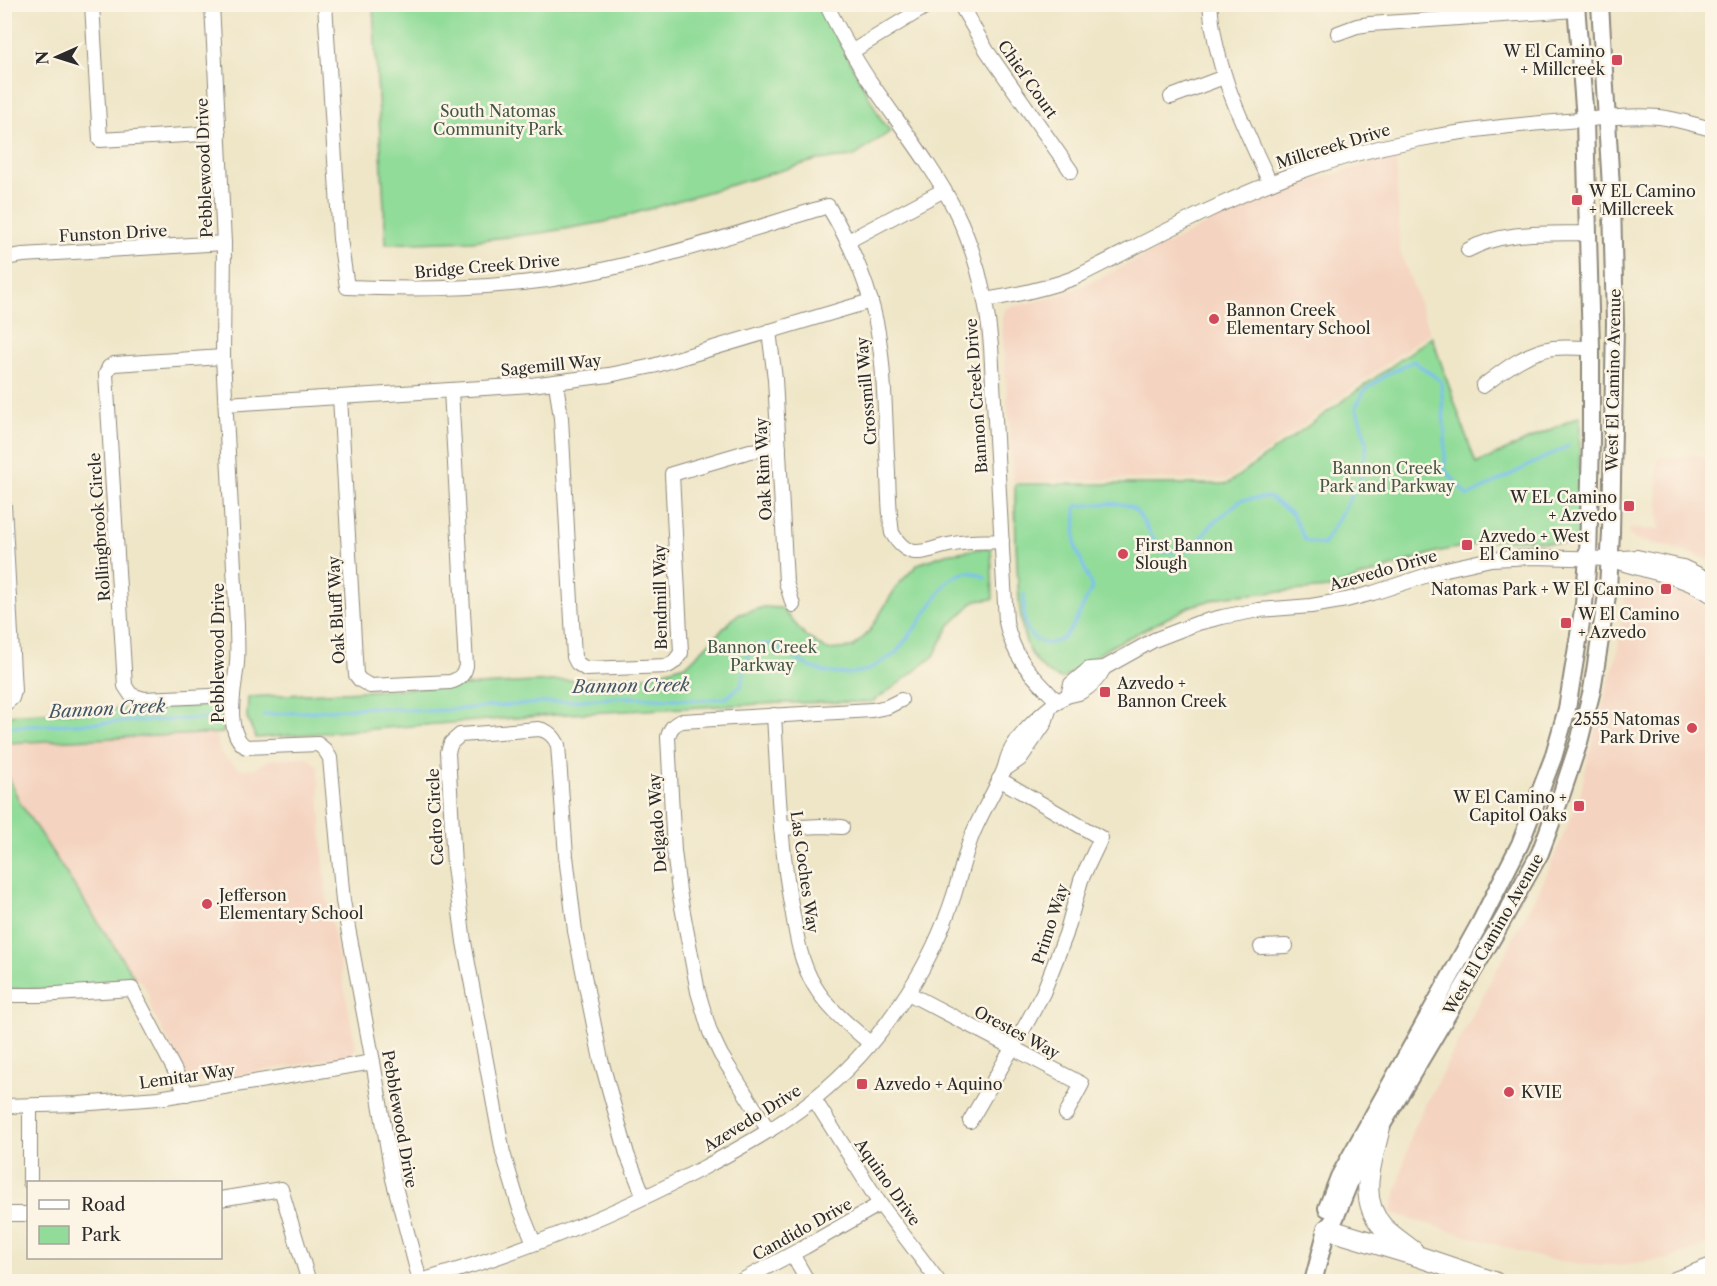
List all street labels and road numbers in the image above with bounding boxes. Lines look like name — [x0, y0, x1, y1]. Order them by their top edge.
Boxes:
street label: Chief Court — [994, 36, 1062, 122]
street label: Pebblewood Drive — [192, 98, 216, 238]
street label: Millcreek Drive — [1274, 119, 1392, 173]
street label: Funston Drive — [58, 220, 168, 246]
street label: Bridge Creek Drive — [414, 250, 560, 282]
street label: West El Camino Avenue — [1601, 288, 1625, 473]
street label: Bannon Creek Drive — [961, 318, 991, 474]
street label: Crossmill Way — [851, 335, 881, 446]
street label: Sagemill Way — [500, 350, 603, 380]
street label: Oak Rim Way — [750, 416, 776, 521]
street label: Rollingbrook Circle — [84, 452, 114, 602]
street label: Bendmill Way — [649, 543, 671, 650]
street label: Azevedo Drive — [1326, 545, 1439, 595]
street label: Oak Bluff Way — [323, 554, 349, 665]
street label: Pebblewood Drive — [208, 583, 228, 723]
street label: Cedro Circle — [422, 768, 448, 866]
street label: Delgado Way — [643, 771, 670, 873]
street label: Las Coches Way — [787, 810, 824, 936]
street label: West El Camino Avenue — [1438, 850, 1547, 1019]
street label: Primo Way — [1028, 880, 1073, 967]
street label: Orestes Way — [971, 1001, 1064, 1063]
street label: Pebblewood Drive — [378, 1048, 422, 1190]
street label: Lemitar Way — [138, 1059, 237, 1093]
street label: Azevedo Drive — [699, 1080, 805, 1157]
street label: Aquino Drive — [850, 1134, 925, 1229]
street label: Candido Drive — [749, 1193, 855, 1265]

